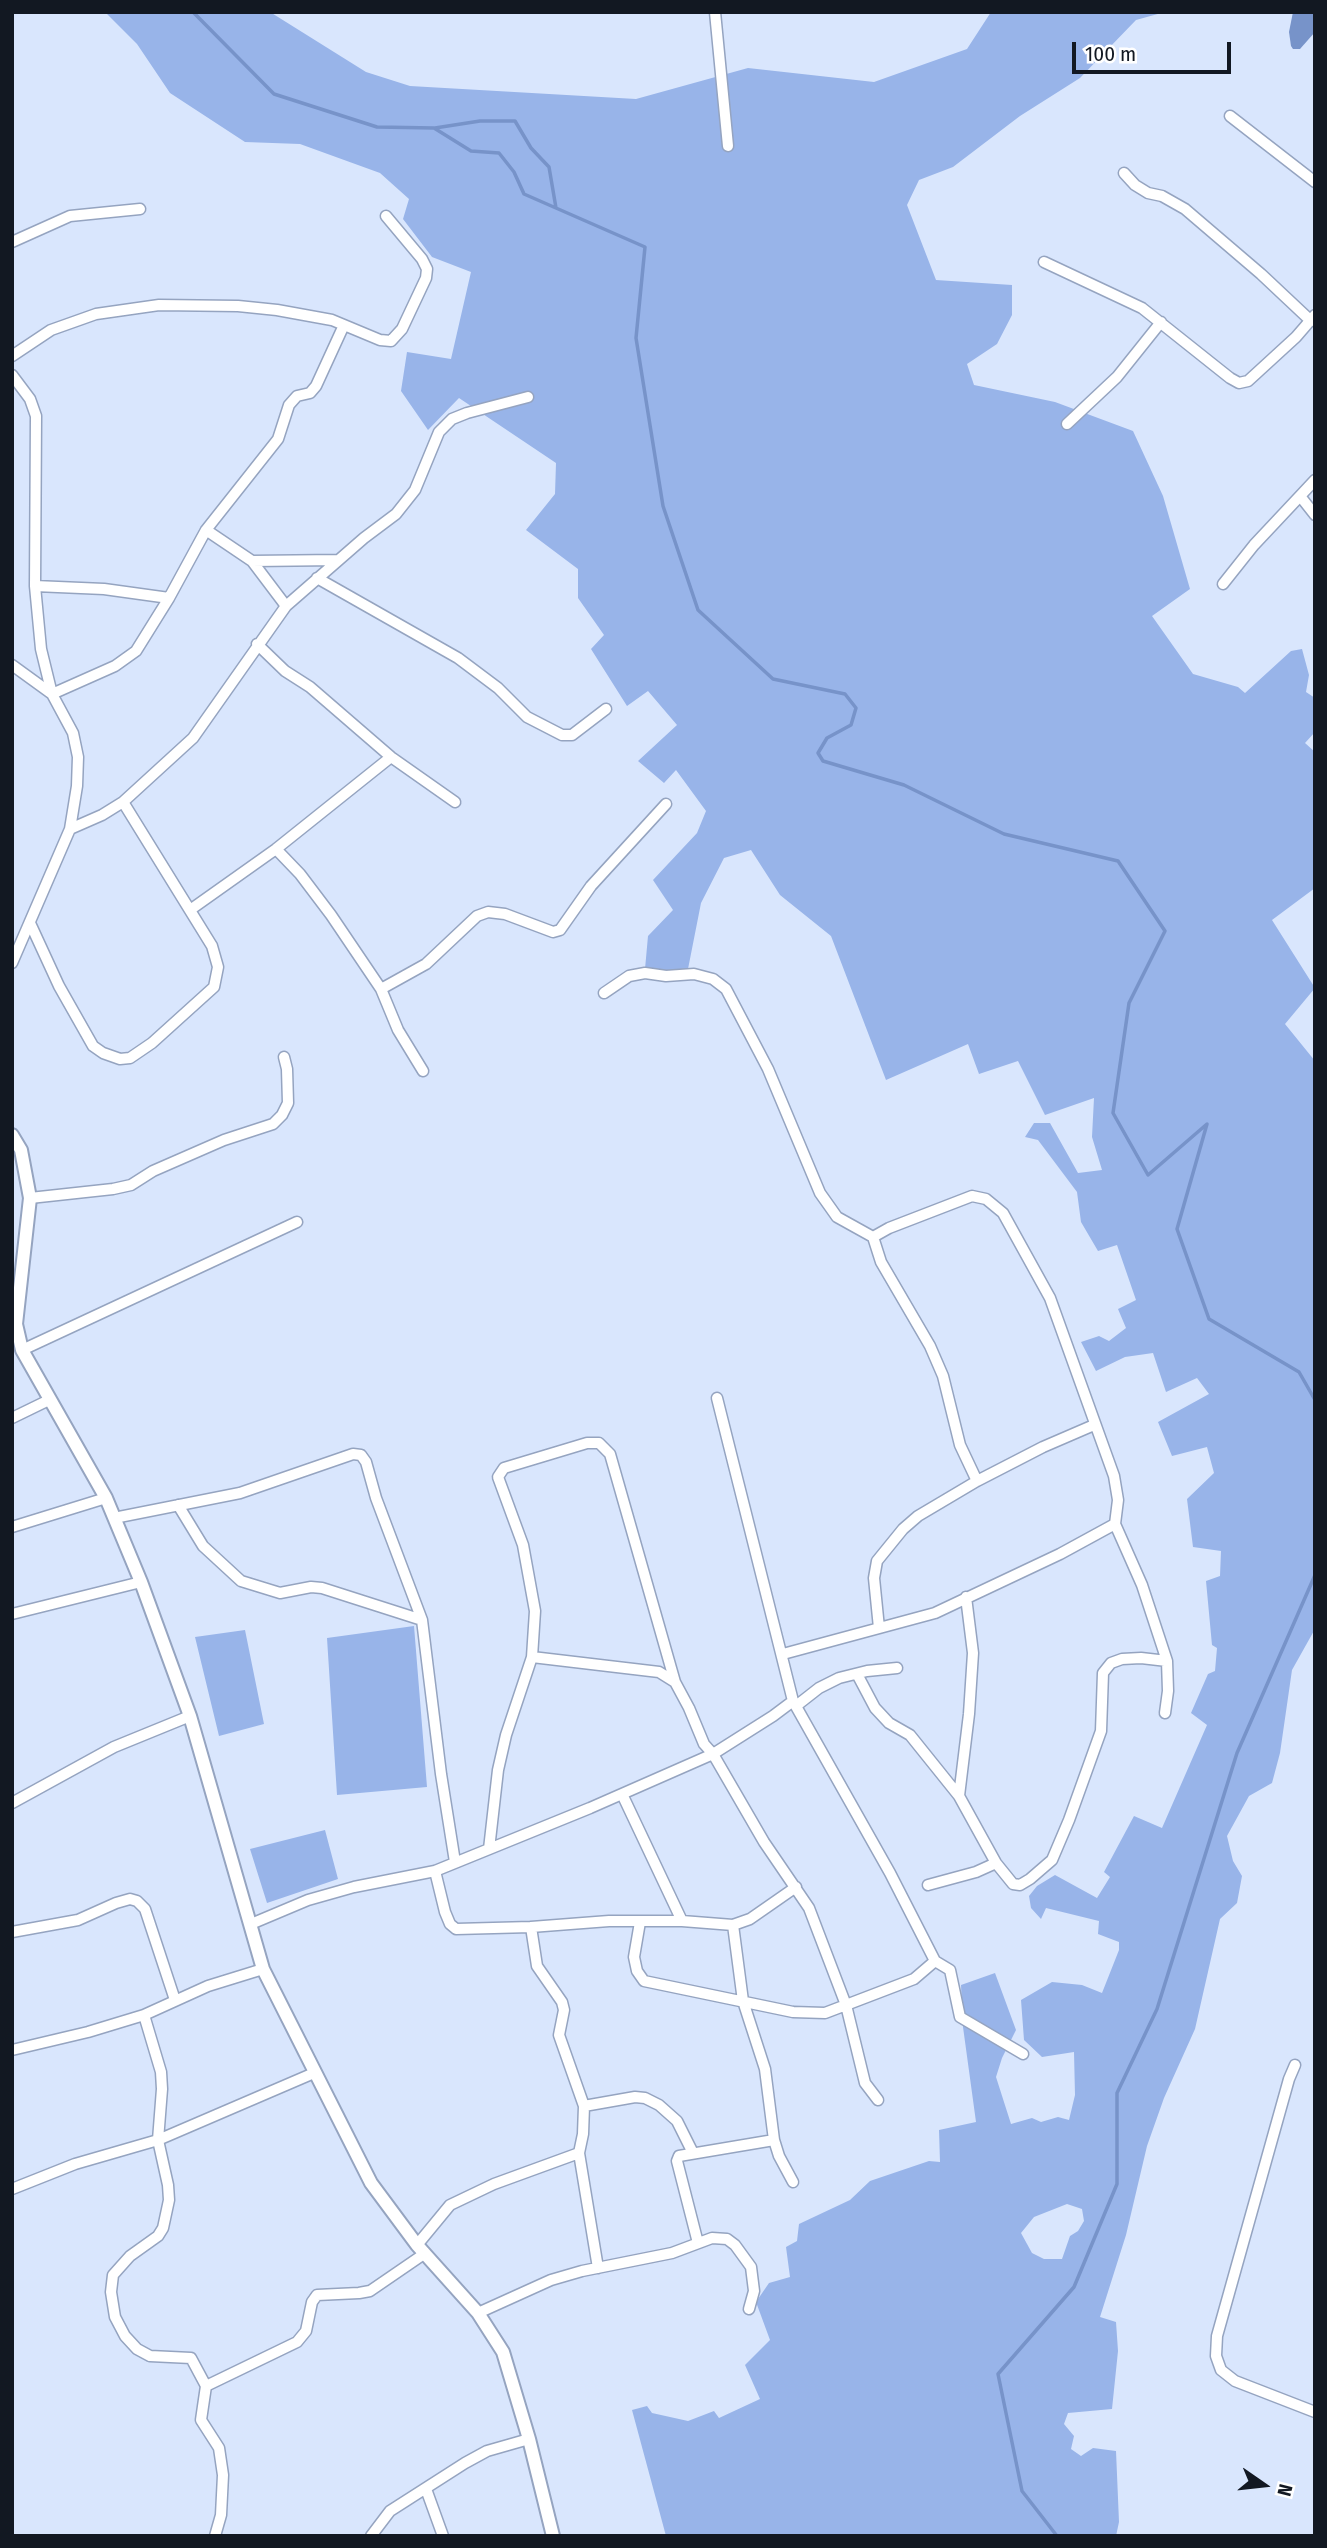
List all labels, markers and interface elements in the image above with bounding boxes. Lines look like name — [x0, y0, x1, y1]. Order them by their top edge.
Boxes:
scale bar — [1075, 28, 1234, 72]
text: 100 m — [1085, 41, 1136, 67]
north arrow — [1229, 2450, 1299, 2520]
text: N — [1272, 2482, 1297, 2499]

